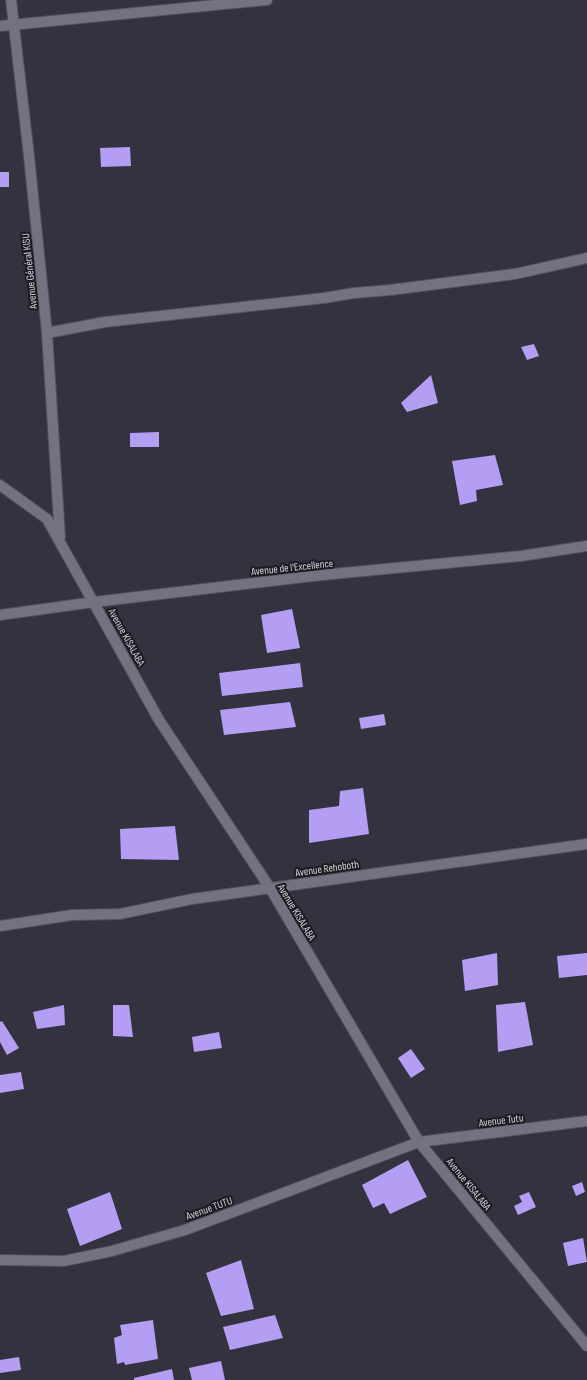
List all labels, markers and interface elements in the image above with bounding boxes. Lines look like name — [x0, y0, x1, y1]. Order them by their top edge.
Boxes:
street label: Avenue Général KISU — [19, 232, 40, 310]
street label: Avenue de l'Excellence — [249, 557, 334, 578]
street label: Avenue KISALABA — [105, 605, 148, 668]
street label: Avenue Rehoboth — [293, 858, 360, 880]
street label: Avenue KISALABA — [274, 881, 319, 943]
street label: Avenue Tutu — [477, 1111, 525, 1130]
street label: Avenue KISALABA — [443, 1155, 494, 1213]
street label: Avenue TUTU — [183, 1194, 234, 1223]

